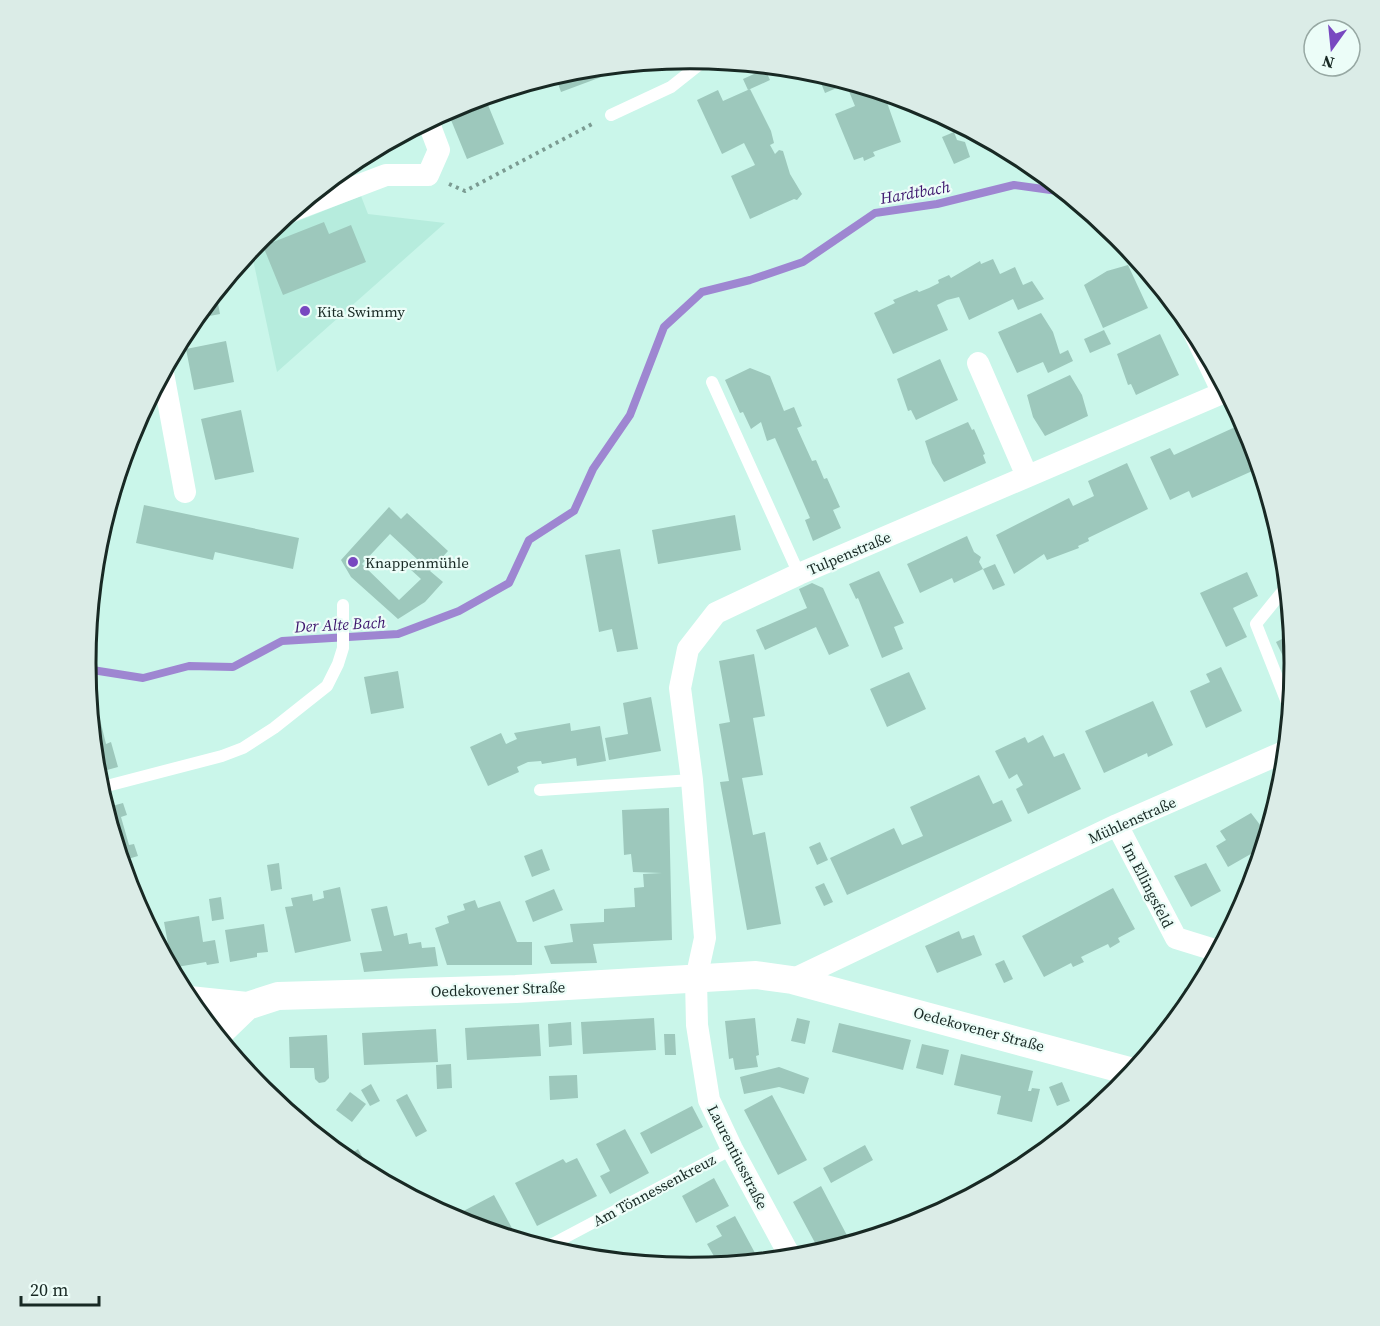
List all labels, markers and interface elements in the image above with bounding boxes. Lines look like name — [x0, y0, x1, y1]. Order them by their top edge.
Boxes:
north arrow — [1302, 18, 1362, 78]
text: N — [1319, 50, 1337, 75]
water label: Hardtbach — [877, 175, 952, 209]
place label: Kita Swimmy — [317, 301, 405, 322]
marker: Kita Swimmy — [298, 304, 312, 318]
street label: Tulpenstraße — [804, 526, 894, 580]
place label: Knappenmühle — [365, 552, 469, 573]
marker: Knappenmühle — [346, 555, 360, 569]
water label: Der Alte Bach — [293, 611, 386, 637]
street label: Mühlenstraße — [1085, 791, 1179, 849]
street label: Im Ellingsfeld — [1117, 838, 1179, 932]
street label: Oedekovener Straße — [430, 976, 566, 1002]
street label: Oedekovener Straße — [911, 1001, 1047, 1057]
street label: Laurentiusstraße — [703, 1101, 774, 1213]
street label: Am Tönnessenkreuz — [589, 1149, 719, 1231]
scale bar — [21, 1269, 99, 1307]
text: 20 m — [30, 1277, 68, 1302]

